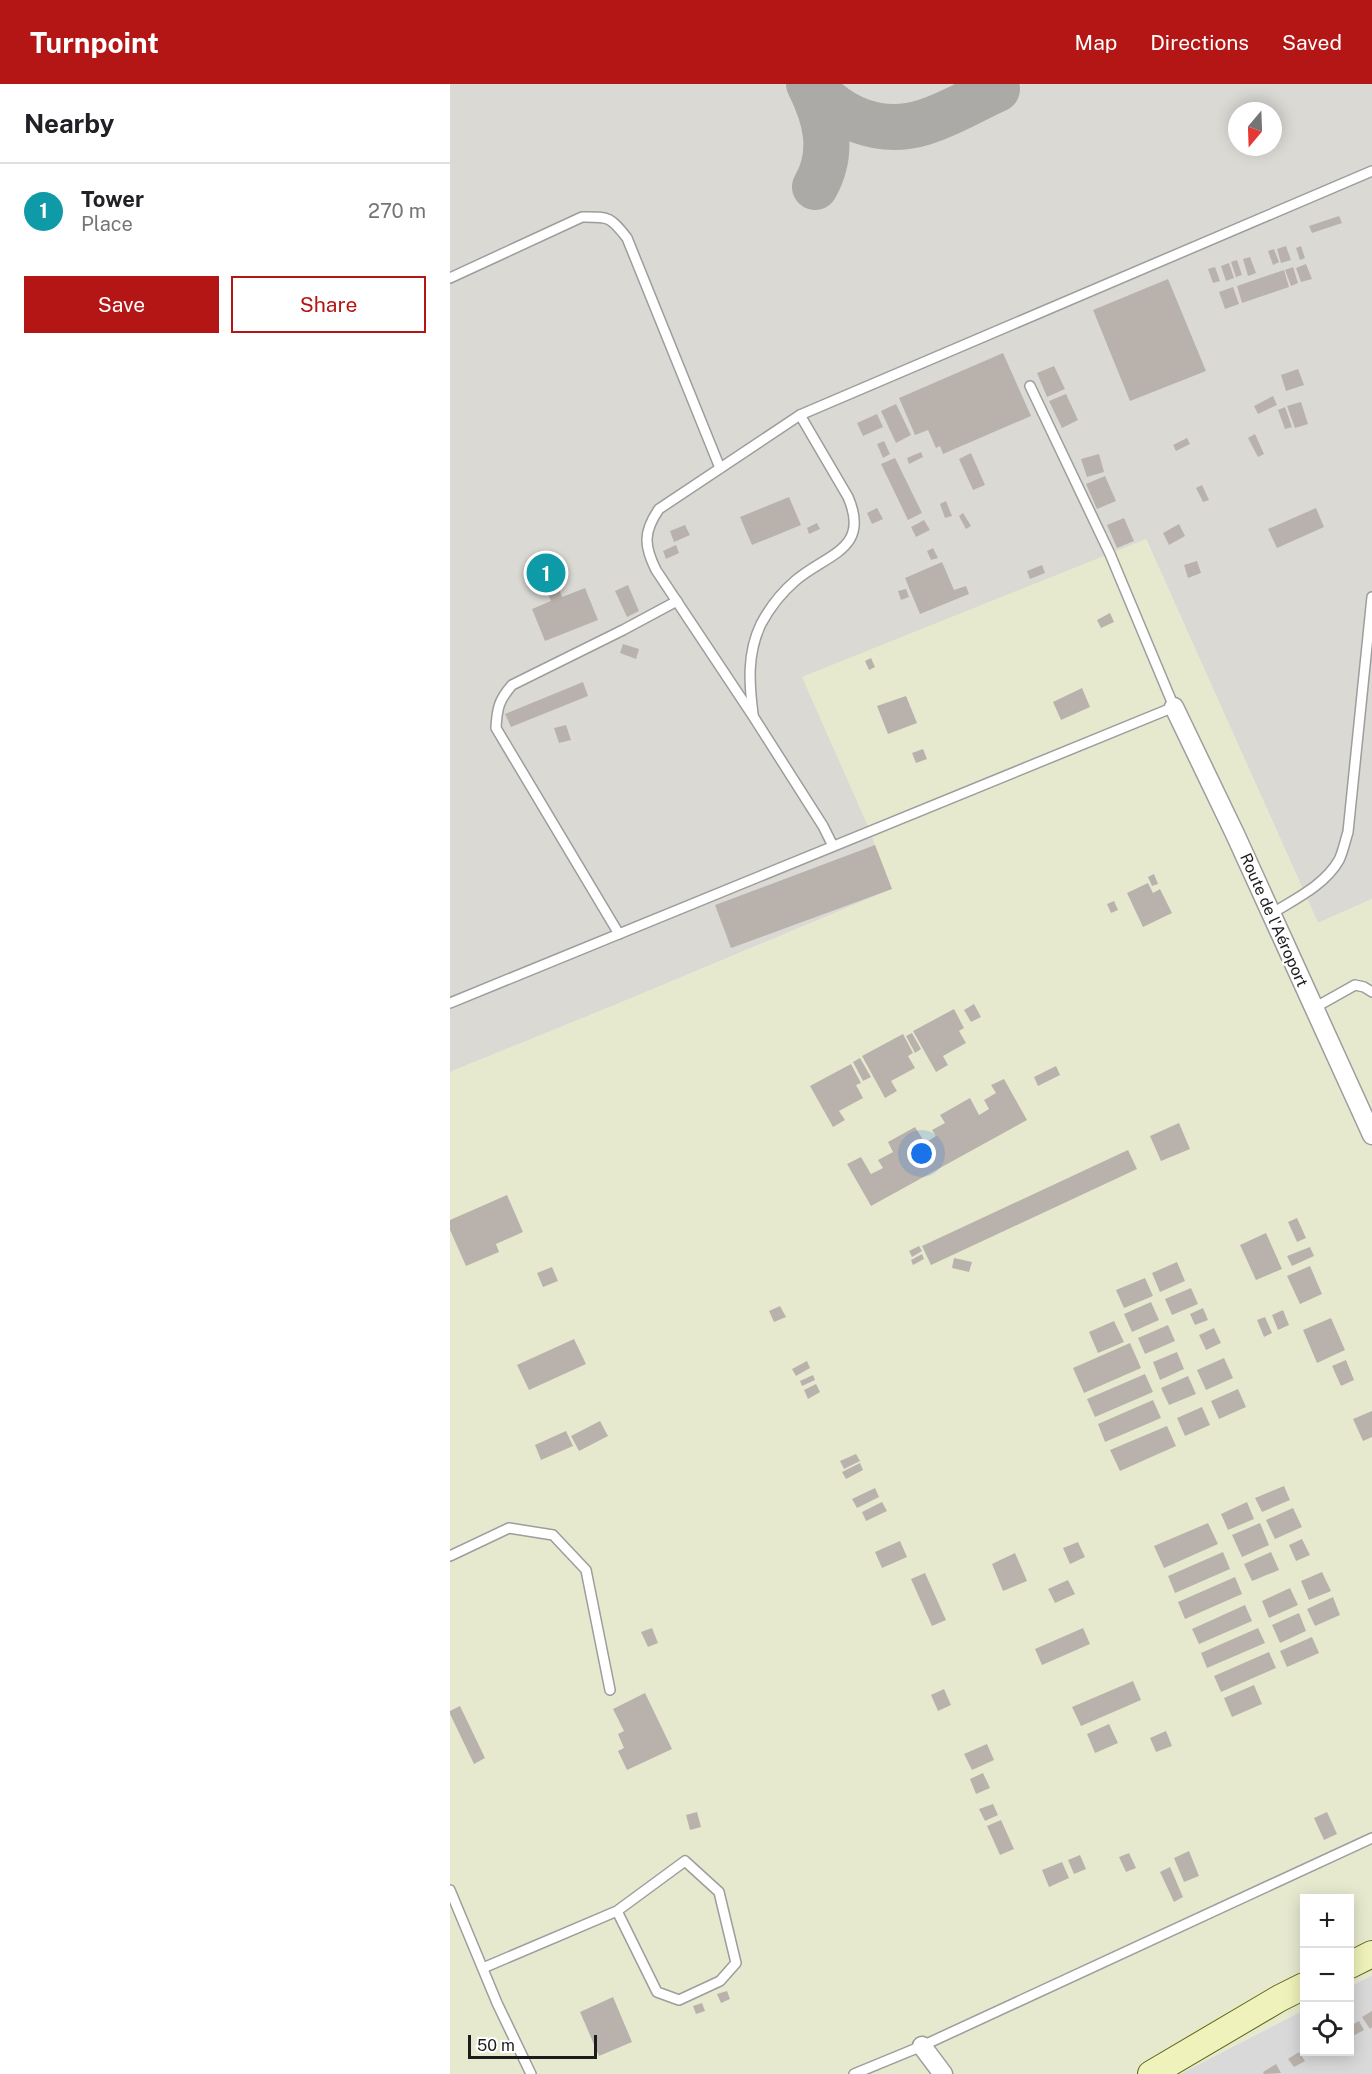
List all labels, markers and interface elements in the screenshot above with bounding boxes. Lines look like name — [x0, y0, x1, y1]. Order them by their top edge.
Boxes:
text: Turnpoint — [30, 26, 159, 59]
text: Map — [1075, 30, 1117, 55]
text: Directions — [1150, 30, 1249, 55]
text: Saved — [1282, 30, 1342, 55]
north arrow — [1228, 102, 1282, 156]
text: Nearby — [24, 108, 114, 139]
text: Tower — [81, 186, 144, 212]
text: 1 — [39, 199, 48, 223]
text: 270 m — [368, 199, 426, 223]
text: Place — [81, 212, 133, 236]
button: Save — [24, 276, 219, 333]
button: Share — [231, 276, 426, 333]
pin: 1 — [526, 550, 566, 596]
street label: Route de l'Aéroport — [1236, 850, 1312, 990]
your location — [907, 1139, 936, 1168]
map controls — [1300, 1894, 1354, 2056]
button: + — [1300, 1894, 1354, 1948]
button: − — [1300, 1948, 1354, 2002]
button: locate — [1300, 2002, 1354, 2056]
scale bar — [468, 2032, 597, 2060]
text: 50 m — [477, 2036, 515, 2055]

